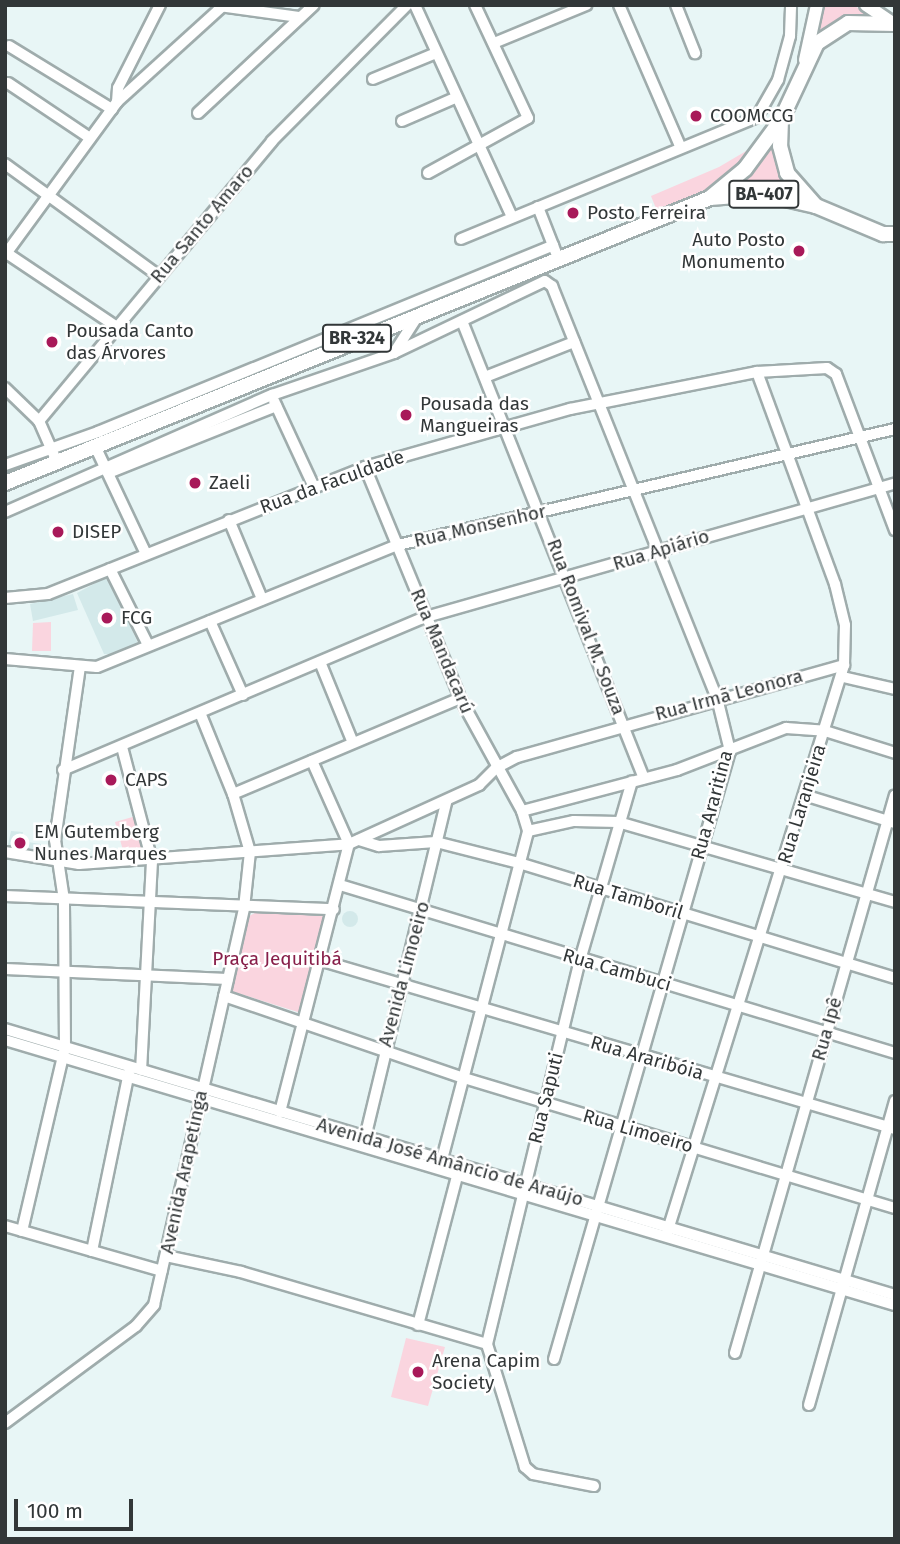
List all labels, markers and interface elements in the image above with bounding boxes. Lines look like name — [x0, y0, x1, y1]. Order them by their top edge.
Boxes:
place label: COOMCCG — [710, 105, 794, 127]
marker: COOMCCG — [688, 108, 704, 124]
street label: Rua Santo Amaro — [146, 160, 258, 288]
road number: BA-407 — [727, 180, 801, 209]
place label: Posto Ferreira — [587, 202, 706, 224]
marker: Posto Ferreira — [565, 205, 581, 221]
place label: Auto Posto Monumento — [681, 229, 785, 273]
marker: Auto Posto Monumento — [791, 243, 807, 259]
place label: Pousada Canto das Árvores — [66, 320, 194, 364]
road number: BR-324 — [320, 324, 394, 352]
marker: Pousada Canto das Árvores — [44, 334, 60, 350]
place label: Pousada das Mangueiras — [420, 393, 529, 437]
marker: Pousada das Mangueiras — [398, 407, 414, 423]
street label: Rua da Faculdade — [257, 445, 407, 519]
place label: Zaeli — [209, 472, 250, 494]
marker: Zaeli — [187, 475, 203, 491]
street label: Rua Monsenhor — [412, 500, 548, 552]
place label: DISEP — [72, 521, 121, 543]
marker: DISEP — [50, 524, 66, 540]
street label: Rua Apiário — [610, 525, 712, 575]
street label: Rua Romival M. Souza — [542, 536, 630, 718]
street label: Rua Mandacarú — [405, 585, 479, 717]
place label: FCG — [121, 607, 152, 629]
marker: FCG — [99, 610, 115, 626]
street label: Rua Irmã Leonora — [653, 664, 805, 726]
street label: Rua Laranjeira — [773, 742, 831, 866]
street label: Rua Araritina — [686, 748, 738, 862]
place label: CAPS — [125, 769, 168, 791]
marker: CAPS — [103, 772, 119, 788]
place label: EM Gutemberg Nunes Marques — [34, 821, 167, 865]
marker: EM Gutemberg Nunes Marques — [12, 835, 28, 851]
street label: Rua Tamboril — [570, 869, 686, 925]
street label: Avenida Limoeiro — [374, 899, 434, 1049]
street label: Rua Cambuci — [560, 944, 674, 996]
park label: Praça Jequitibá — [212, 948, 342, 970]
street label: Rua Ipê — [807, 995, 847, 1063]
street label: Rua Araribóia — [588, 1031, 706, 1085]
street label: Rua Saputi — [524, 1050, 568, 1146]
street label: Avenida Arapetinga — [156, 1088, 212, 1256]
street label: Rua Limoeiro — [580, 1104, 696, 1158]
street label: Avenida José Amâncio de Araújo — [314, 1113, 586, 1211]
place label: Arena Capim Society — [432, 1350, 540, 1394]
marker: Arena Capim Society — [410, 1364, 426, 1380]
scale bar — [18, 1484, 136, 1528]
text: 100 m — [27, 1498, 83, 1524]

